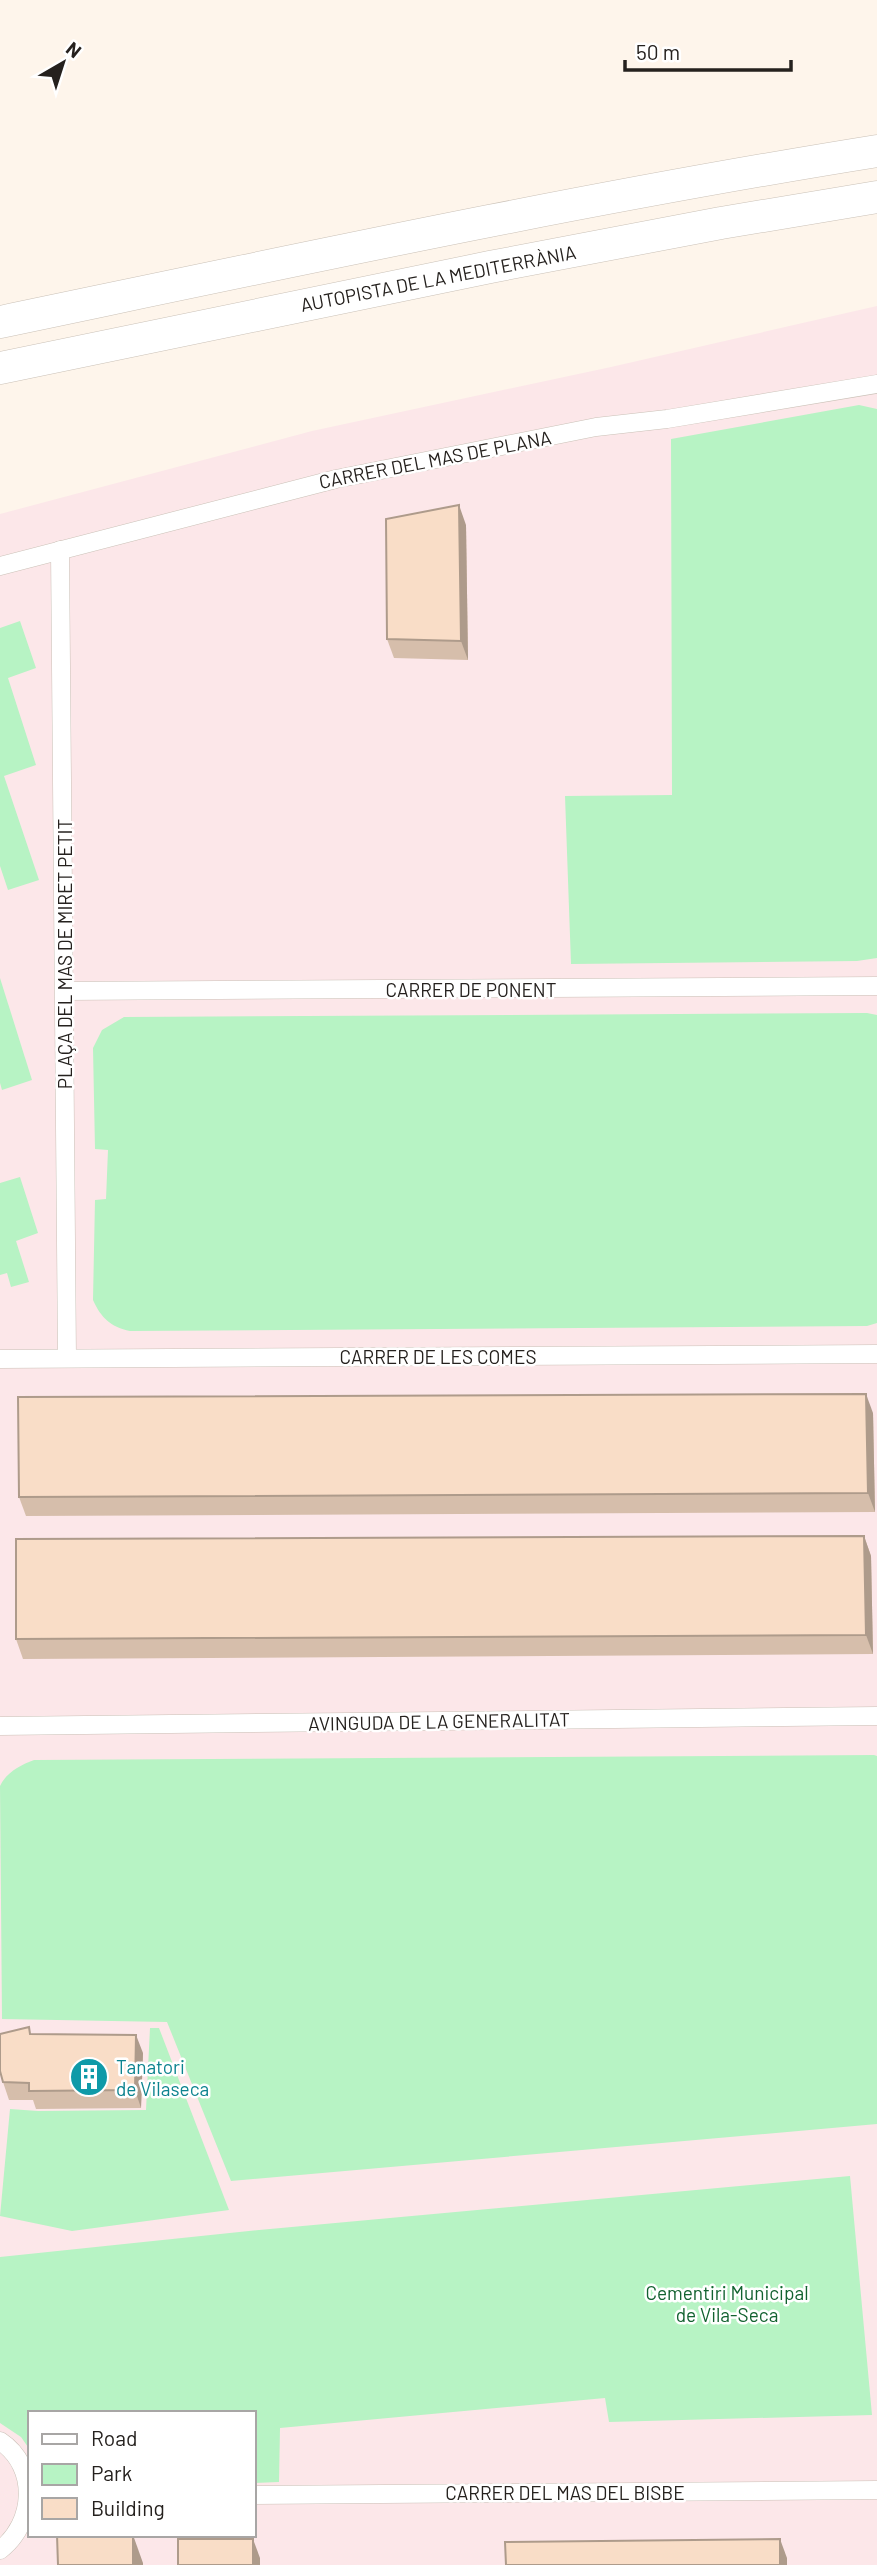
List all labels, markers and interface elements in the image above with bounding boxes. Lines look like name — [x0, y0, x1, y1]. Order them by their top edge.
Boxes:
north arrow — [28, 28, 98, 98]
scale bar — [625, 28, 791, 72]
text: N — [62, 36, 86, 62]
text: 50 m — [636, 39, 680, 64]
street label: AUTOPISTA DE LA MEDITERRÀNIA — [298, 240, 578, 316]
street label: CARRER DEL MAS DE PLANA — [317, 425, 553, 493]
street label: PLAÇA DEL MAS DE MIRET PETIT — [53, 819, 76, 1089]
street label: CARRER DE PONENT — [385, 978, 557, 1001]
street label: CARRER DE LES COMES — [340, 1345, 536, 1368]
street label: AVINGUDA DE LA GENERALITAT — [308, 1707, 570, 1735]
place label: Tanatori de Vilaseca — [116, 2055, 209, 2100]
building icon: Tanatori de Vilaseca — [68, 2056, 110, 2098]
park label: Cementiri Municipal de Vila-Seca — [645, 2281, 809, 2326]
legend — [28, 2411, 256, 2537]
text: Road — [91, 2425, 137, 2450]
text: Park — [91, 2460, 132, 2485]
street label: CARRER DEL MAS DEL BISBE — [445, 2481, 685, 2504]
text: Building — [91, 2495, 165, 2520]

